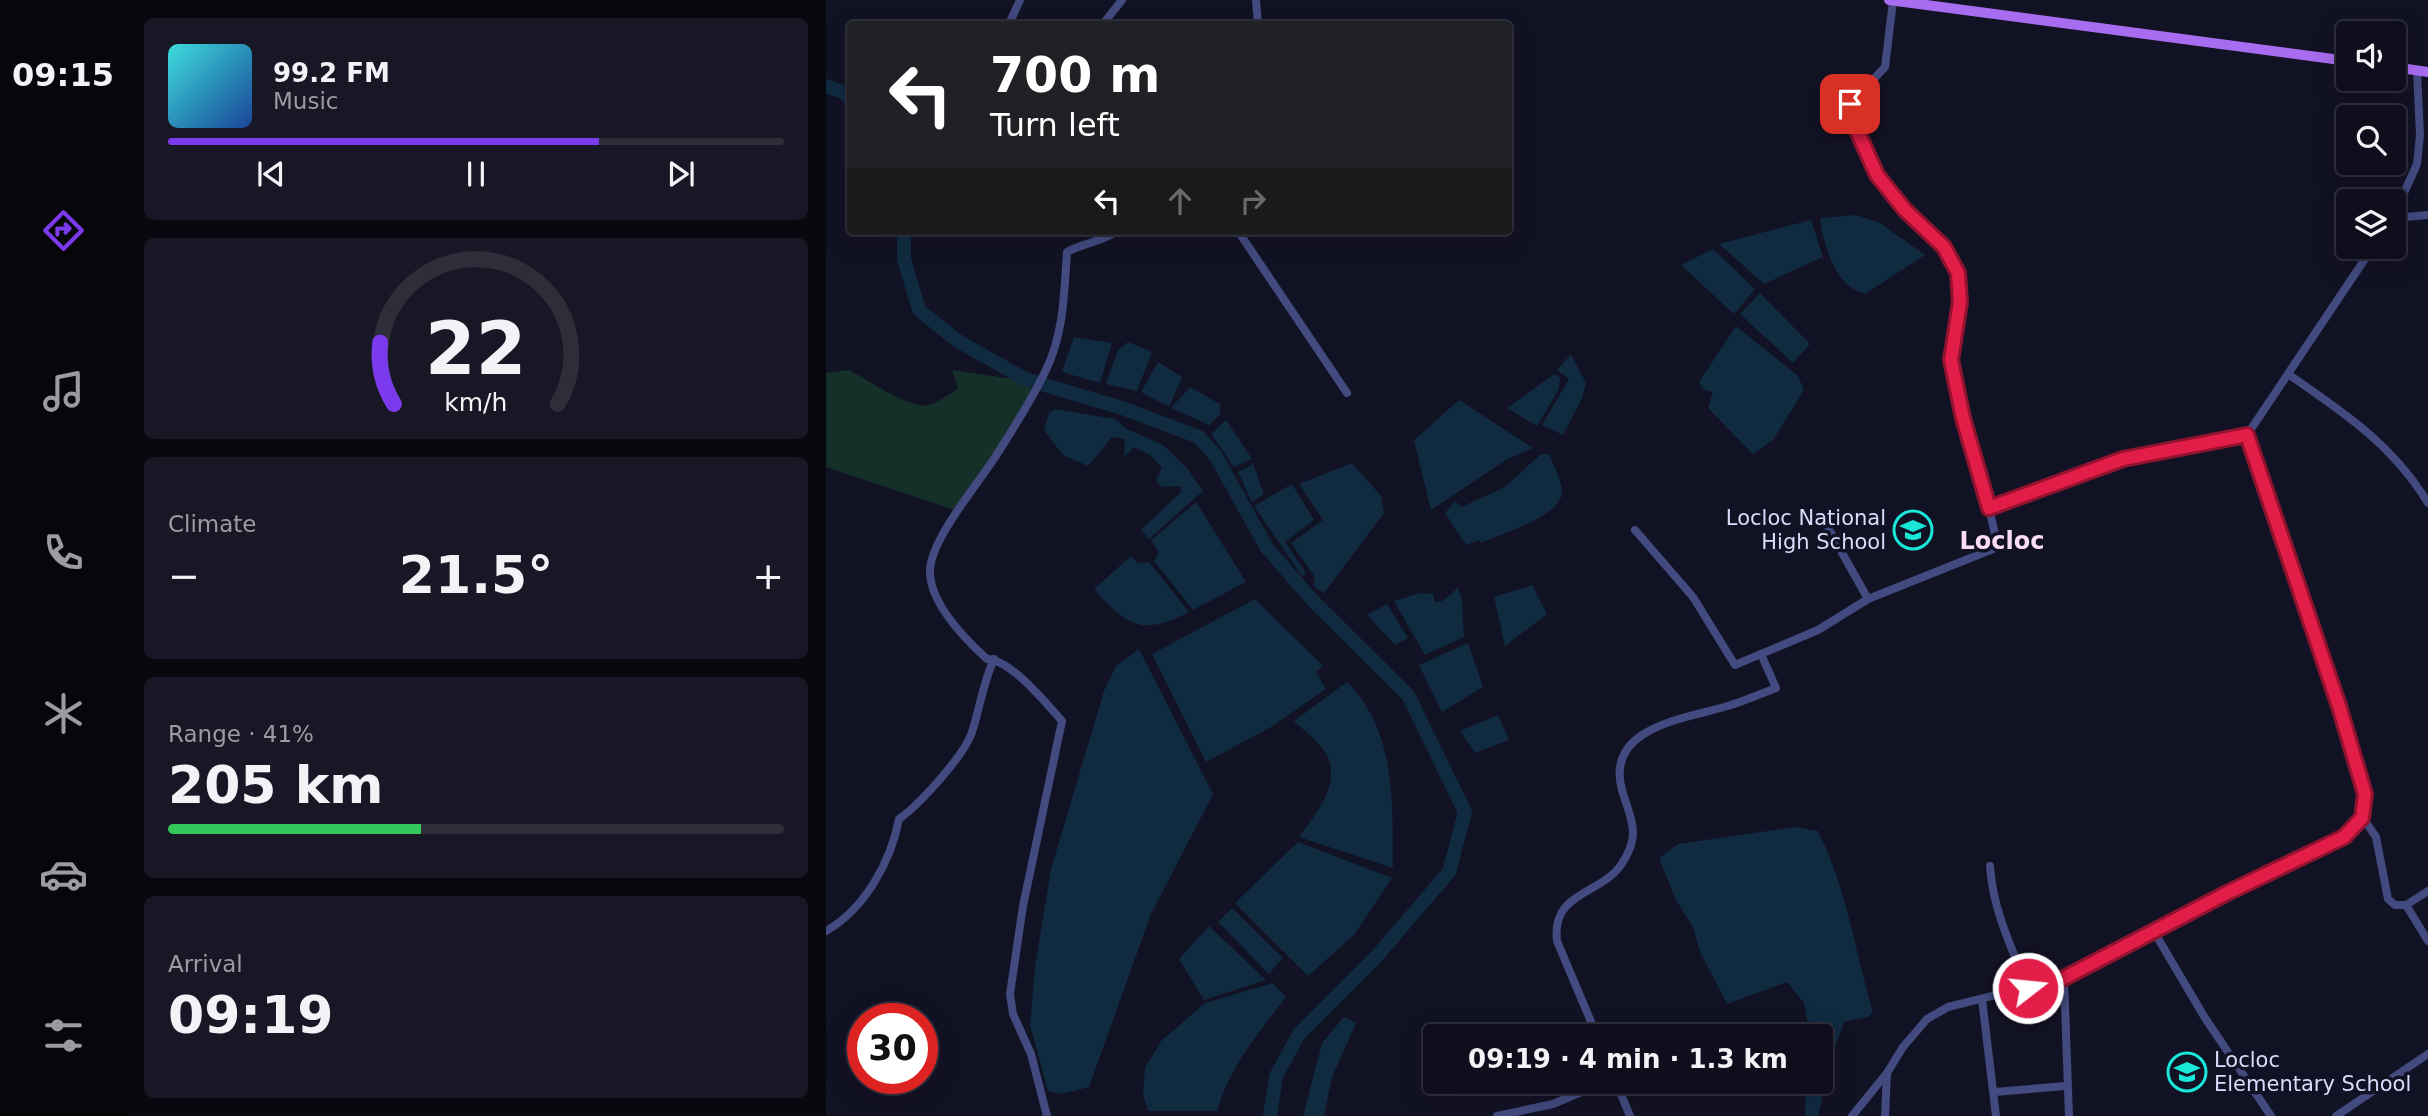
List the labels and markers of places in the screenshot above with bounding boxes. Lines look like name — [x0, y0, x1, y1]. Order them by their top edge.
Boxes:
pin — [1820, 74, 1880, 134]
place label: Locloc National High School — [1726, 506, 1886, 554]
school or university icon: Locloc National High School — [1892, 509, 1934, 551]
place label: Locloc Elementary School — [2214, 1048, 2411, 1096]
school or university icon: Locloc Elementary School — [2166, 1051, 2208, 1093]

